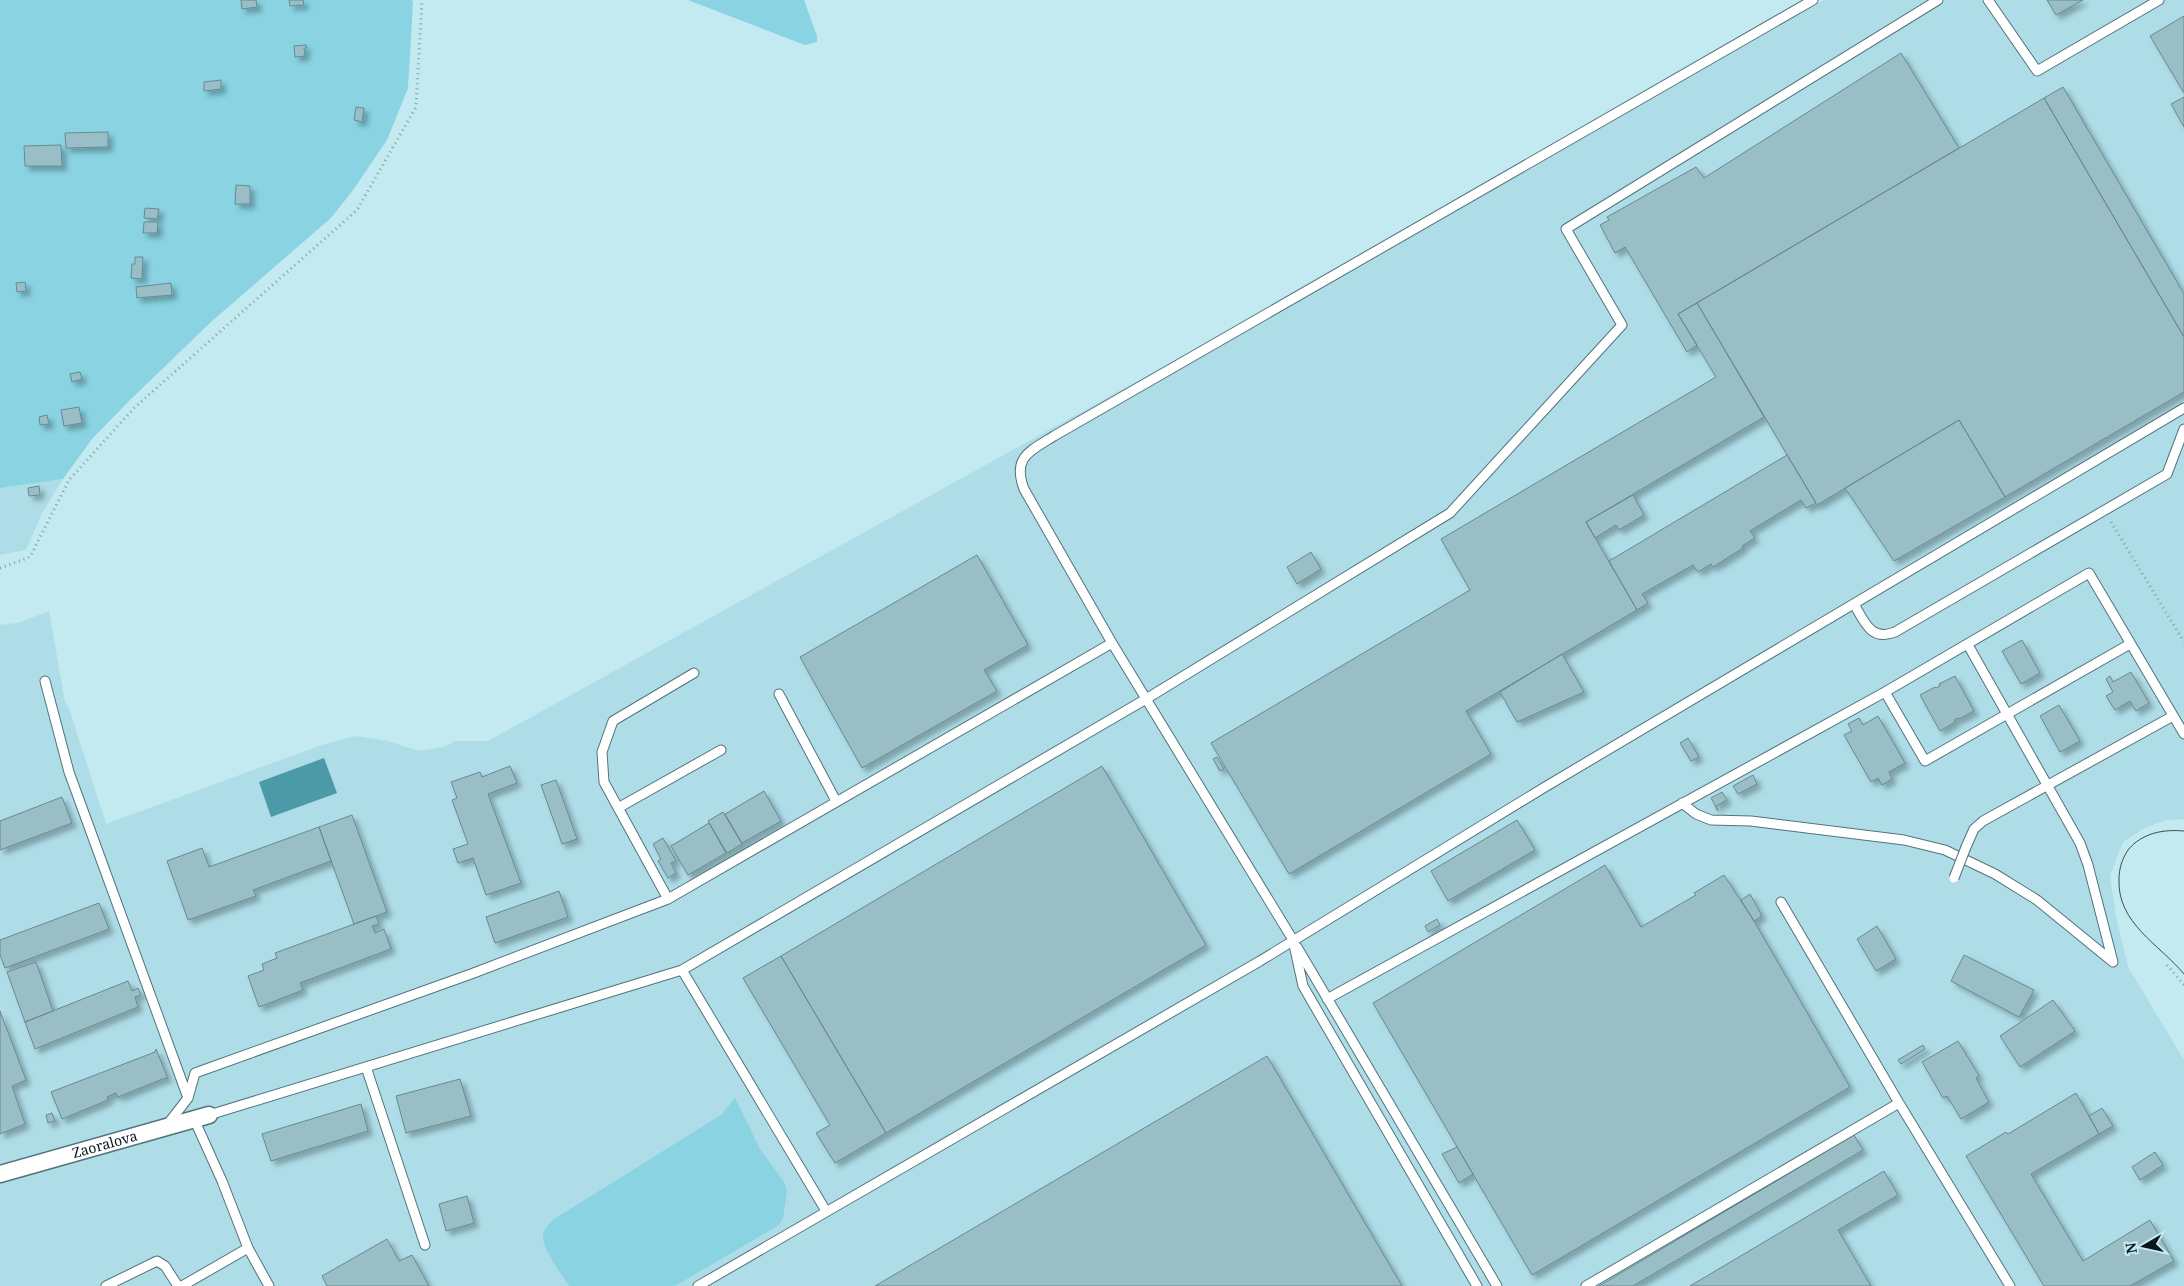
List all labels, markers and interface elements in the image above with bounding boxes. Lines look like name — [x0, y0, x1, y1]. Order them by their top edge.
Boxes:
street label: Zaoralova — [70, 1126, 140, 1162]
north arrow — [2119, 1221, 2169, 1271]
text: N — [2120, 1241, 2141, 1255]

